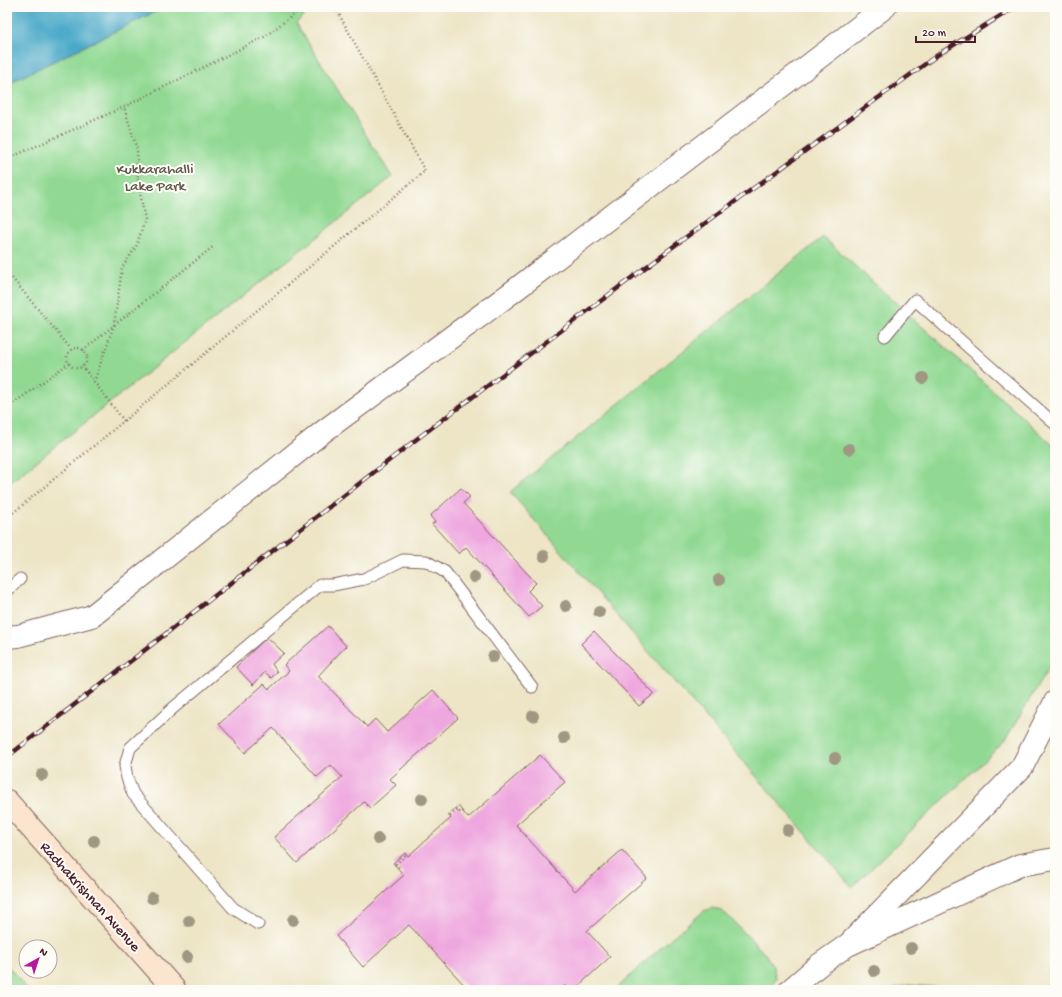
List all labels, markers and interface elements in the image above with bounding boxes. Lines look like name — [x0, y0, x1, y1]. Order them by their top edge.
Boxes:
scale bar — [916, 18, 975, 44]
text: 20 m — [922, 27, 947, 41]
park label: Kukkarahalli Lake Park — [117, 161, 193, 196]
street label: Radhakrishnan Avenue — [36, 839, 144, 956]
north arrow — [18, 939, 58, 979]
text: N — [36, 946, 50, 960]

